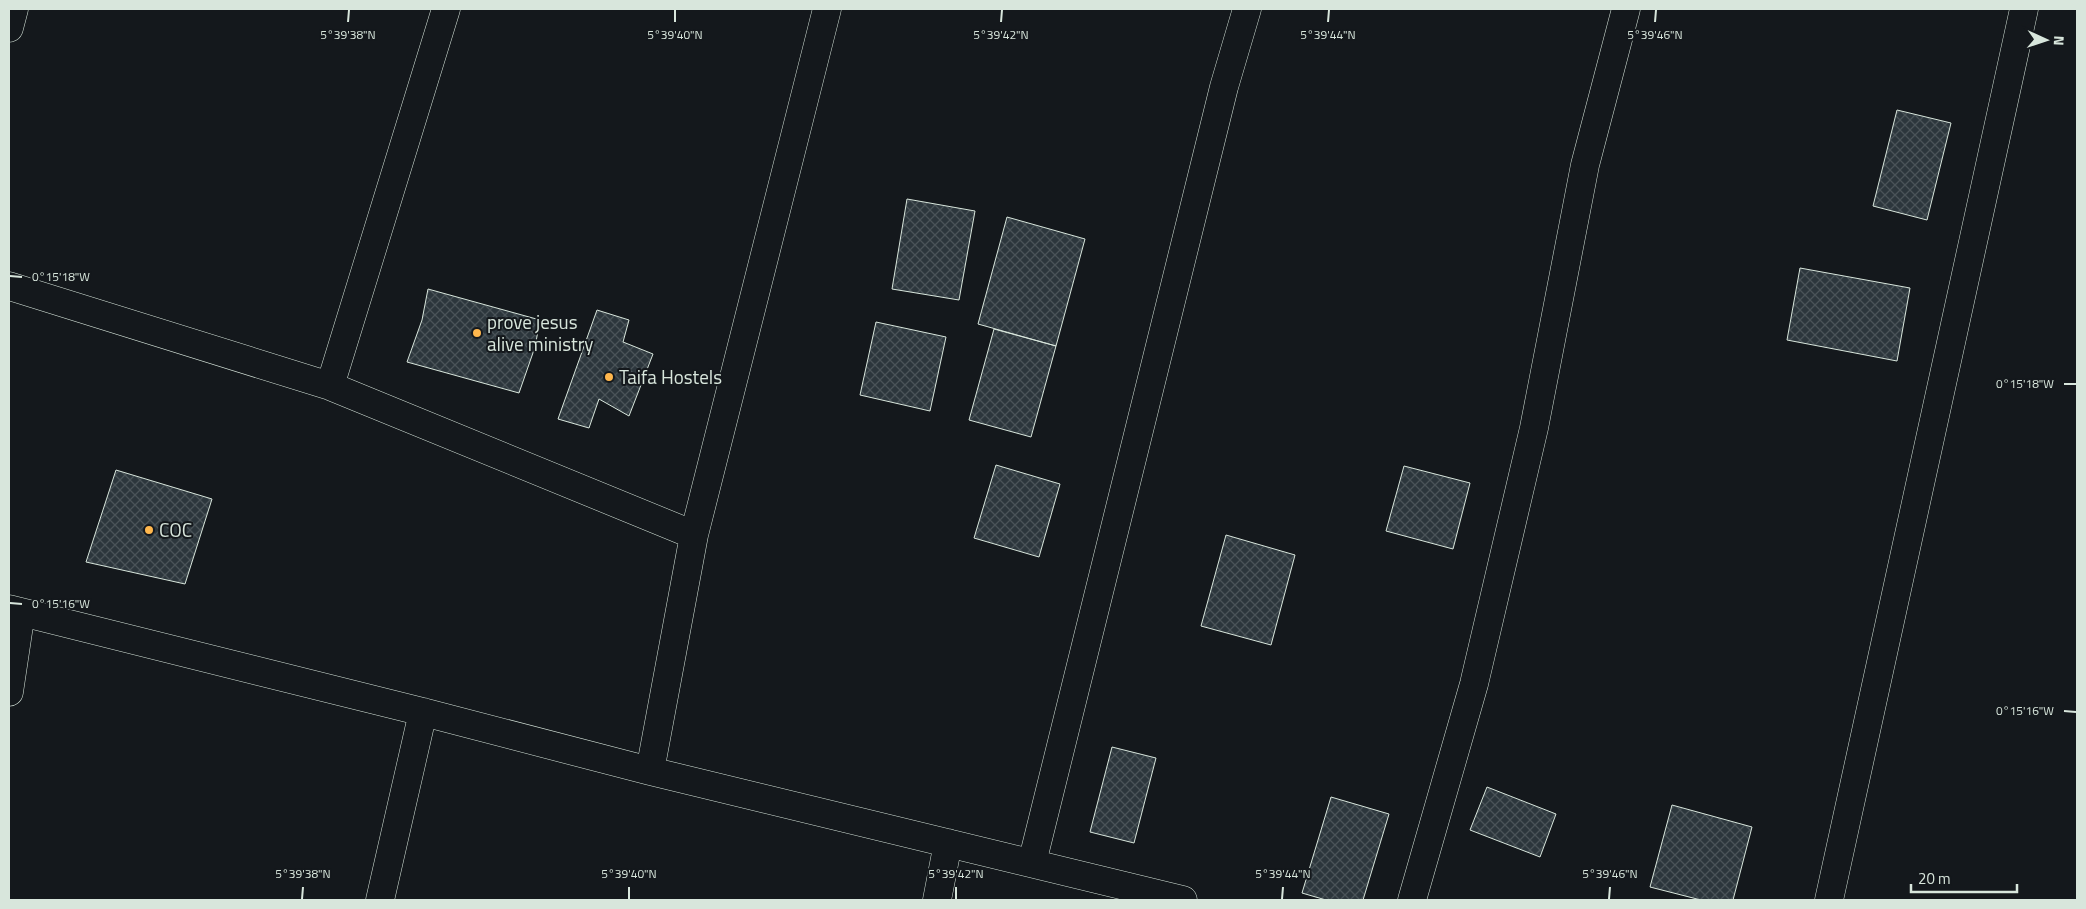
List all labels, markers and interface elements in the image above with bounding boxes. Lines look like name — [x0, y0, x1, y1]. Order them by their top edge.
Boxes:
north arrow — [2021, 15, 2071, 65]
text: 5°39'38"N — [320, 25, 376, 44]
text: 5°39'40"N — [647, 25, 703, 44]
text: 5°39'42"N — [973, 25, 1029, 44]
text: 5°39'44"N — [1300, 25, 1356, 44]
text: 5°39'46"N — [1627, 25, 1683, 44]
text: N — [2049, 35, 2070, 46]
text: 0°15'18"W — [32, 267, 90, 286]
place label: prove jesus alive ministry — [487, 307, 593, 358]
marker: prove jesus alive ministry — [471, 327, 483, 339]
place label: Taifa Hostels — [619, 362, 722, 391]
marker: Taifa Hostels — [603, 371, 615, 383]
text: 0°15'18"W — [1996, 374, 2054, 393]
place label: COC — [159, 515, 192, 544]
marker: COC — [143, 524, 155, 536]
text: 0°15'16"W — [32, 594, 90, 613]
text: 0°15'16"W — [1996, 701, 2054, 720]
scale bar — [1911, 862, 2017, 894]
text: 5°39'38"N — [275, 864, 331, 883]
text: 5°39'40"N — [601, 864, 657, 883]
text: 5°39'42"N — [928, 864, 984, 883]
text: 5°39'44"N — [1255, 864, 1311, 883]
text: 5°39'46"N — [1582, 864, 1638, 883]
text: 20 m — [1918, 867, 1951, 890]

